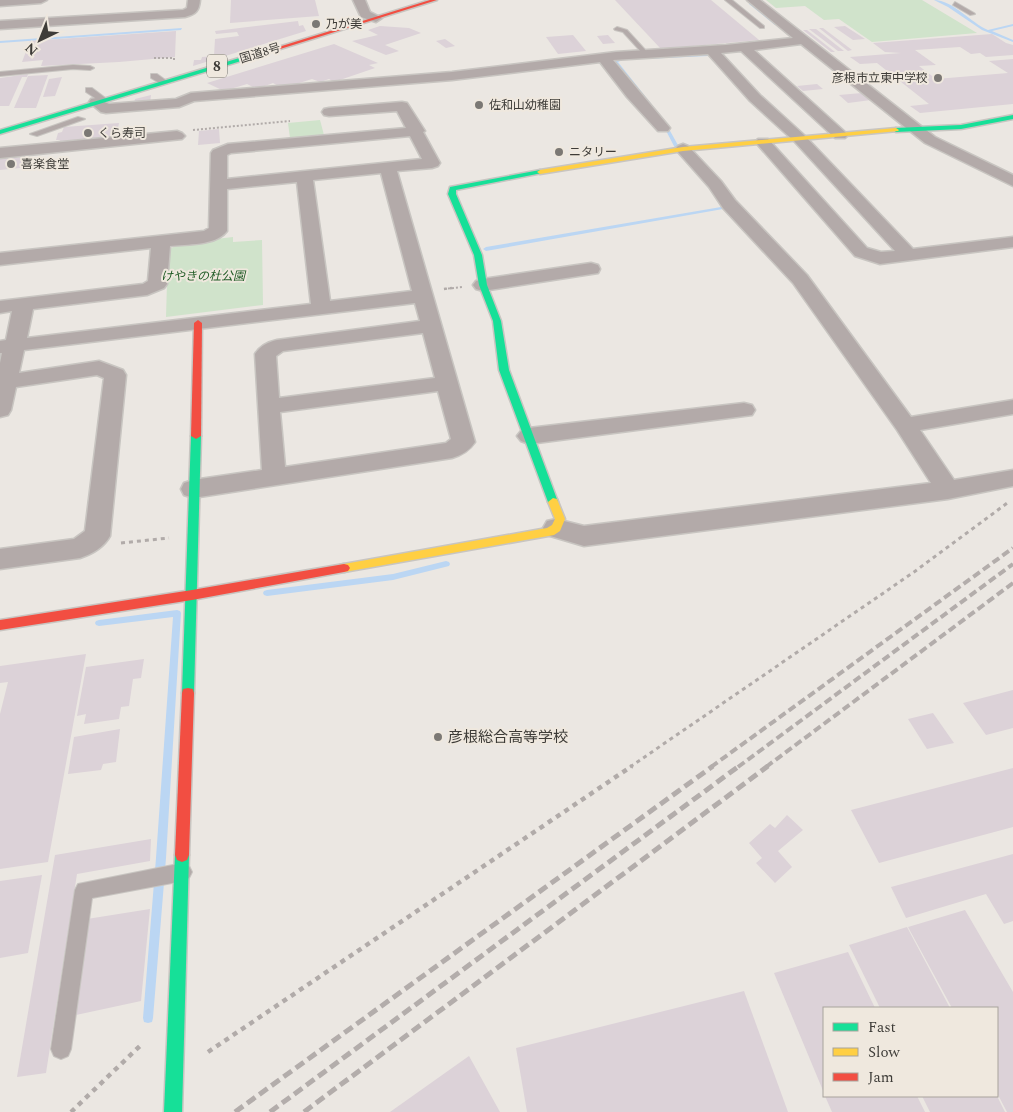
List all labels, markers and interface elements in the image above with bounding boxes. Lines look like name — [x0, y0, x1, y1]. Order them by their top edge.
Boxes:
north arrow — [15, 15, 65, 65]
place label: 乃が美 — [326, 15, 362, 34]
marker: 乃が美 — [310, 18, 322, 30]
text: N — [20, 38, 43, 61]
street label: 国道8号 — [237, 38, 283, 69]
road number: 8 — [207, 54, 227, 78]
place label: 彦根市立東中学校 — [832, 69, 928, 88]
marker: 彦根市立東中学校 — [932, 72, 944, 84]
place label: 佐和山幼稚園 — [489, 96, 561, 115]
marker: 佐和山幼稚園 — [473, 99, 485, 111]
place label: くら寿司 — [98, 124, 146, 143]
marker: くら寿司 — [82, 127, 94, 139]
place label: ニタリー — [569, 143, 617, 162]
marker: ニタリー — [553, 146, 565, 158]
place label: 喜楽食堂 — [21, 155, 69, 174]
marker: 喜楽食堂 — [5, 158, 17, 170]
park label: けやきの杜公園 — [161, 267, 247, 286]
place label: 彦根総合高等学校 — [448, 726, 568, 749]
marker: 彦根総合高等学校 — [432, 731, 444, 743]
legend — [823, 1007, 998, 1097]
text: Fast — [868, 1016, 896, 1039]
text: Slow — [868, 1041, 900, 1064]
text: Jam — [868, 1066, 894, 1089]

